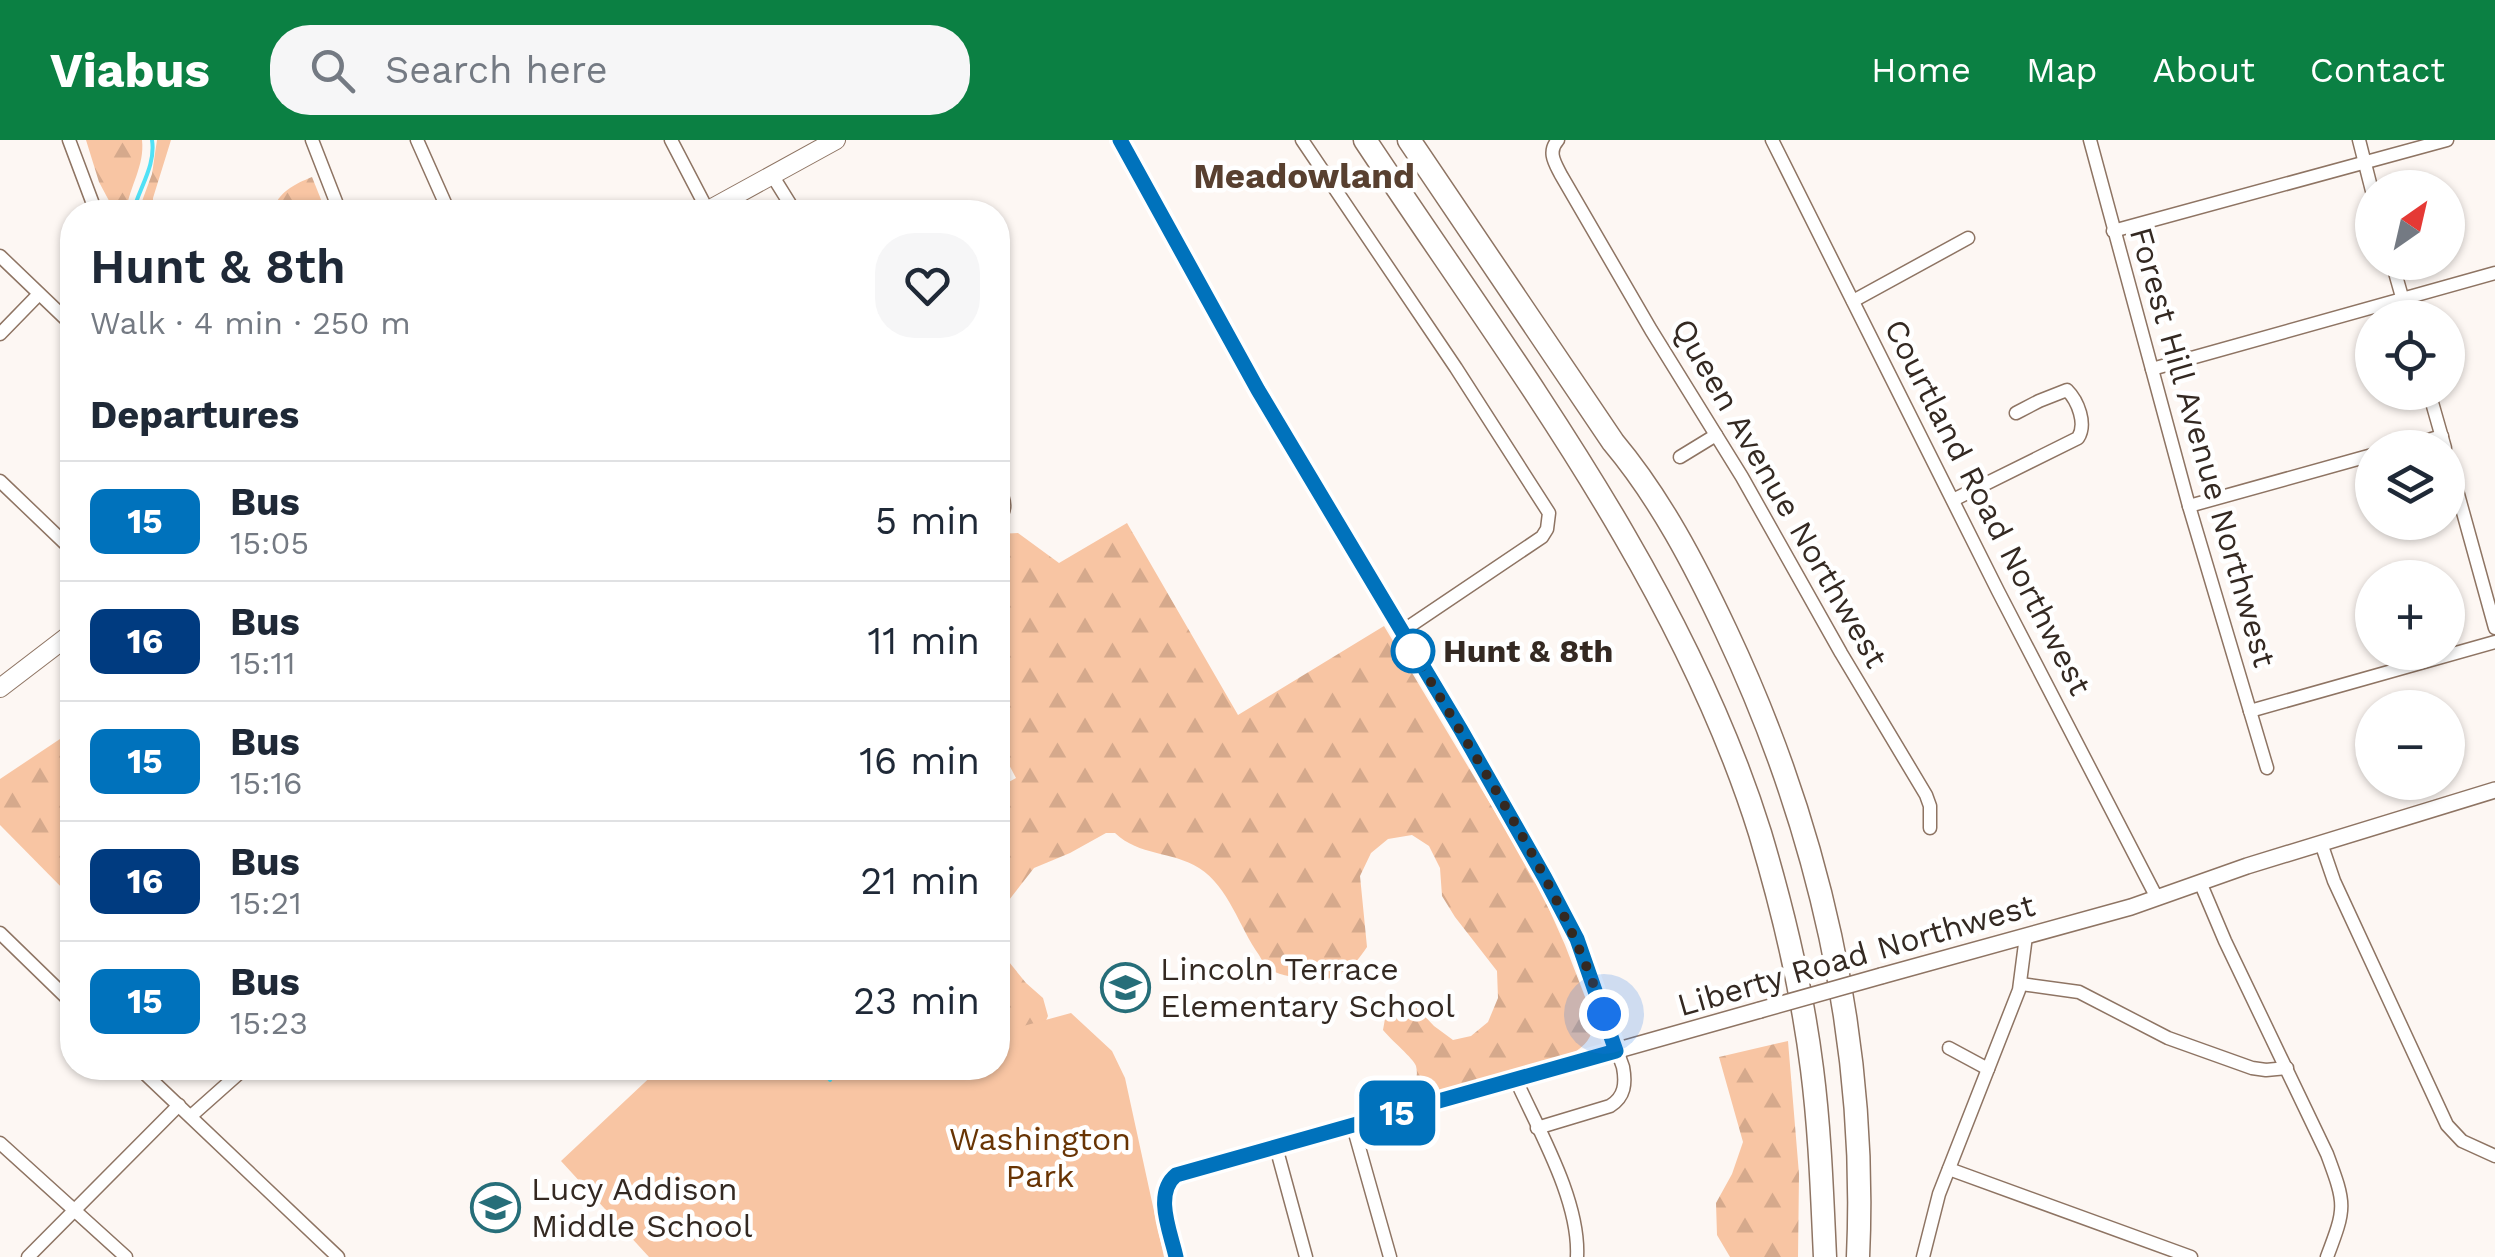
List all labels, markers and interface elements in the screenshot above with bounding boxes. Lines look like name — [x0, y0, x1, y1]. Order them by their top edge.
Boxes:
search box — [270, 25, 970, 115]
text: Viabus — [50, 42, 210, 99]
icon: search — [305, 43, 360, 98]
text: Search here — [385, 48, 608, 92]
text: Home — [1871, 49, 1971, 91]
text: Map — [2026, 49, 2098, 91]
text: About — [2153, 49, 2255, 91]
text: Contact — [2310, 49, 2445, 91]
district label: Meadowland — [1193, 155, 1415, 197]
north arrow — [2355, 170, 2465, 280]
map controls — [2355, 170, 2465, 800]
street label: Forest Hill Avenue Northwest — [2122, 223, 2284, 671]
button: heart — [875, 233, 980, 338]
text: Hunt & 8th — [90, 238, 346, 295]
button: locate — [2355, 300, 2465, 410]
text: Walk · 4 min · 250 m — [90, 304, 411, 342]
street label: Queen Avenue Northwest — [1664, 312, 1896, 674]
street label: Courtland Road Northwest — [1877, 313, 2099, 701]
text: Departures — [90, 393, 299, 437]
button: layers — [2355, 430, 2465, 540]
text: Bus — [230, 480, 300, 524]
text: 5 min — [875, 499, 980, 543]
text: 15 — [127, 500, 163, 542]
text: 15:05 — [230, 524, 309, 562]
button: + — [2355, 560, 2465, 670]
text: Bus — [230, 600, 300, 644]
text: 11 min — [868, 619, 980, 663]
text: 16 — [127, 620, 163, 662]
marker: Hunt & 8th — [1392, 630, 1434, 672]
place label: Hunt & 8th — [1443, 632, 1613, 670]
text: 15:11 — [230, 644, 296, 682]
button: − — [2355, 690, 2465, 800]
text: Bus — [230, 720, 300, 764]
text: 16 min — [859, 739, 980, 783]
text: 15 — [127, 740, 163, 782]
text: 15:16 — [230, 764, 303, 802]
text: Bus — [230, 840, 300, 884]
text: 21 min — [860, 859, 980, 903]
text: 16 — [127, 860, 163, 902]
text: 15:21 — [230, 884, 302, 922]
street label: Liberty Road Northwest — [1673, 886, 2039, 1024]
place label: Lincoln Terrace Elementary School — [1160, 950, 1455, 1025]
text: Bus — [230, 960, 300, 1004]
school or university icon: Lincoln Terrace Elementary School — [1099, 961, 1151, 1013]
text: 23 min — [853, 979, 980, 1023]
text: 15 — [127, 980, 163, 1022]
your location — [1579, 989, 1629, 1039]
text: 15:23 — [230, 1004, 308, 1042]
line badge: 15 — [1352, 1080, 1442, 1146]
text: 15 — [1379, 1092, 1415, 1134]
park label: Washington Park — [949, 1120, 1131, 1195]
place label: Lucy Addison Middle School — [531, 1170, 753, 1245]
school or university icon: Lucy Addison Middle School — [470, 1181, 522, 1233]

